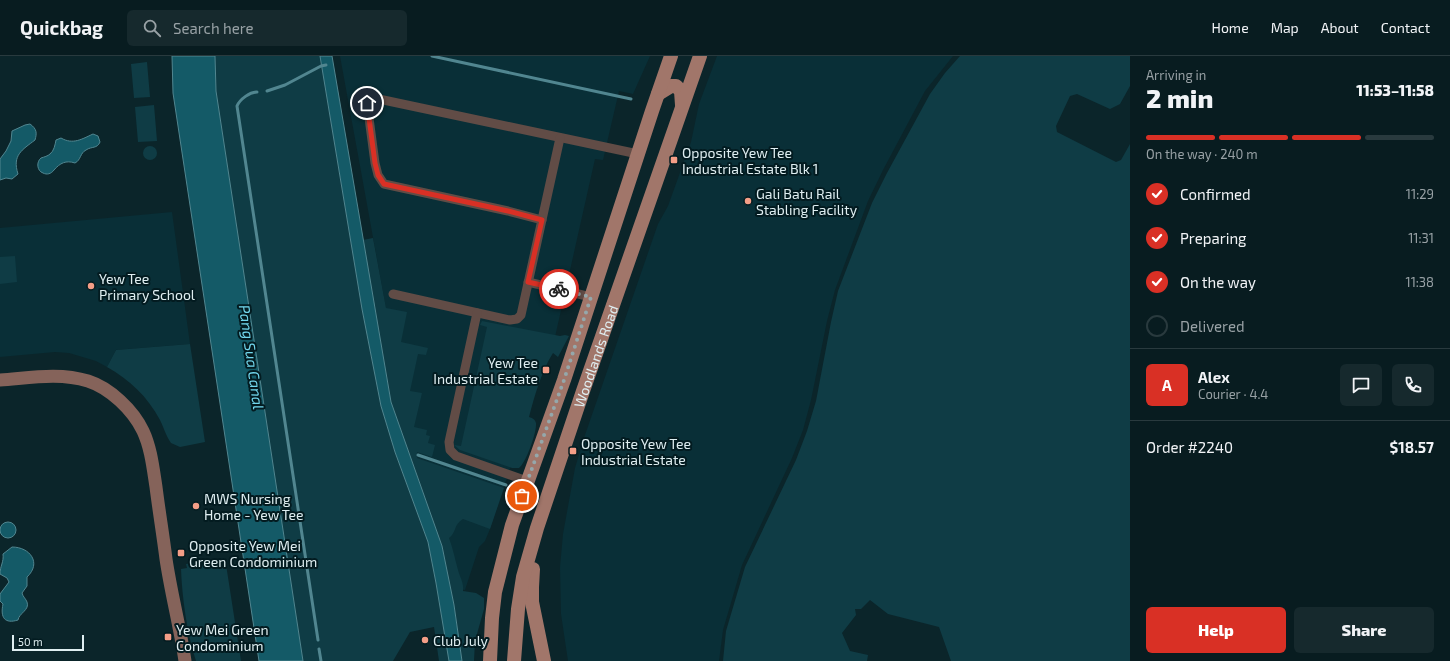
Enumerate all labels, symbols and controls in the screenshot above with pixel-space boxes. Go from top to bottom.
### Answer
search box [127,10,407,46]
text: Quickbag [20,16,103,39]
icon: search [141,17,163,39]
text: Search here [173,19,254,37]
text: Home [1212,19,1249,36]
text: Map [1271,19,1299,36]
text: About [1321,19,1359,36]
text: Contact [1381,19,1430,36]
text: Arriving in [1146,67,1206,83]
text: 11:53–11:58 [1356,81,1434,99]
text: 2 min [1146,82,1213,113]
pin [350,86,384,120]
icon: home [356,92,378,114]
place label: Opposite Yew Tee Industrial Estate Blk 1 [682,144,818,177]
text: On the way · 240 m [1146,146,1258,162]
marker: Opposite Yew Tee Industrial Estate Blk 1 [669,155,679,165]
icon: check [1146,183,1168,205]
place label: Gali Batu Rail Stabling Facility [756,185,858,218]
text: Confirmed [1180,185,1251,203]
text: 11:29 [1406,186,1434,202]
marker: Gali Batu Rail Stabling Facility [743,196,753,206]
icon: check [1146,227,1168,249]
text: Preparing [1180,229,1246,247]
text: 11:31 [1408,230,1434,246]
courier [539,269,579,309]
place label: Yew Tee Primary School [99,270,196,303]
icon: check [1146,271,1168,293]
text: On the way [1180,273,1256,291]
text: 11:38 [1405,274,1434,290]
icon: bike [548,278,570,300]
marker: Yew Tee Primary School [86,281,96,291]
water label: Pang Sua Canal [236,303,268,411]
street label: Woodlands Road [570,303,621,410]
text: Delivered [1180,317,1245,335]
place label: Yew Tee Industrial Estate [433,354,538,387]
button: chat [1340,364,1382,406]
button: phone [1392,364,1434,406]
marker: Yew Tee Industrial Estate [541,365,551,375]
text: Alex [1198,368,1230,386]
text: A [1162,376,1172,394]
text: Courier · 4.4 [1198,386,1268,402]
place label: Opposite Yew Tee Industrial Estate [581,435,691,468]
text: Order #2240 [1146,438,1233,456]
text: $18.57 [1390,438,1434,456]
marker: Opposite Yew Tee Industrial Estate [568,446,578,456]
pin [505,479,539,513]
icon: bag [511,485,533,507]
place label: MWS Nursing Home - Yew Tee [204,490,303,523]
marker: MWS Nursing Home - Yew Tee [191,501,201,511]
place label: Opposite Yew Mei Green Condominium [189,537,317,570]
marker: Opposite Yew Mei Green Condominium [176,548,186,558]
button: Help [1146,607,1286,653]
button: Share [1294,607,1434,653]
place label: Yew Mei Green Condominium [176,621,269,654]
marker: Yew Mei Green Condominium [163,632,173,642]
place label: Club July [433,632,489,649]
scale bar [12,633,84,652]
text: 50 m [18,635,43,648]
marker: Club July [420,635,430,645]

